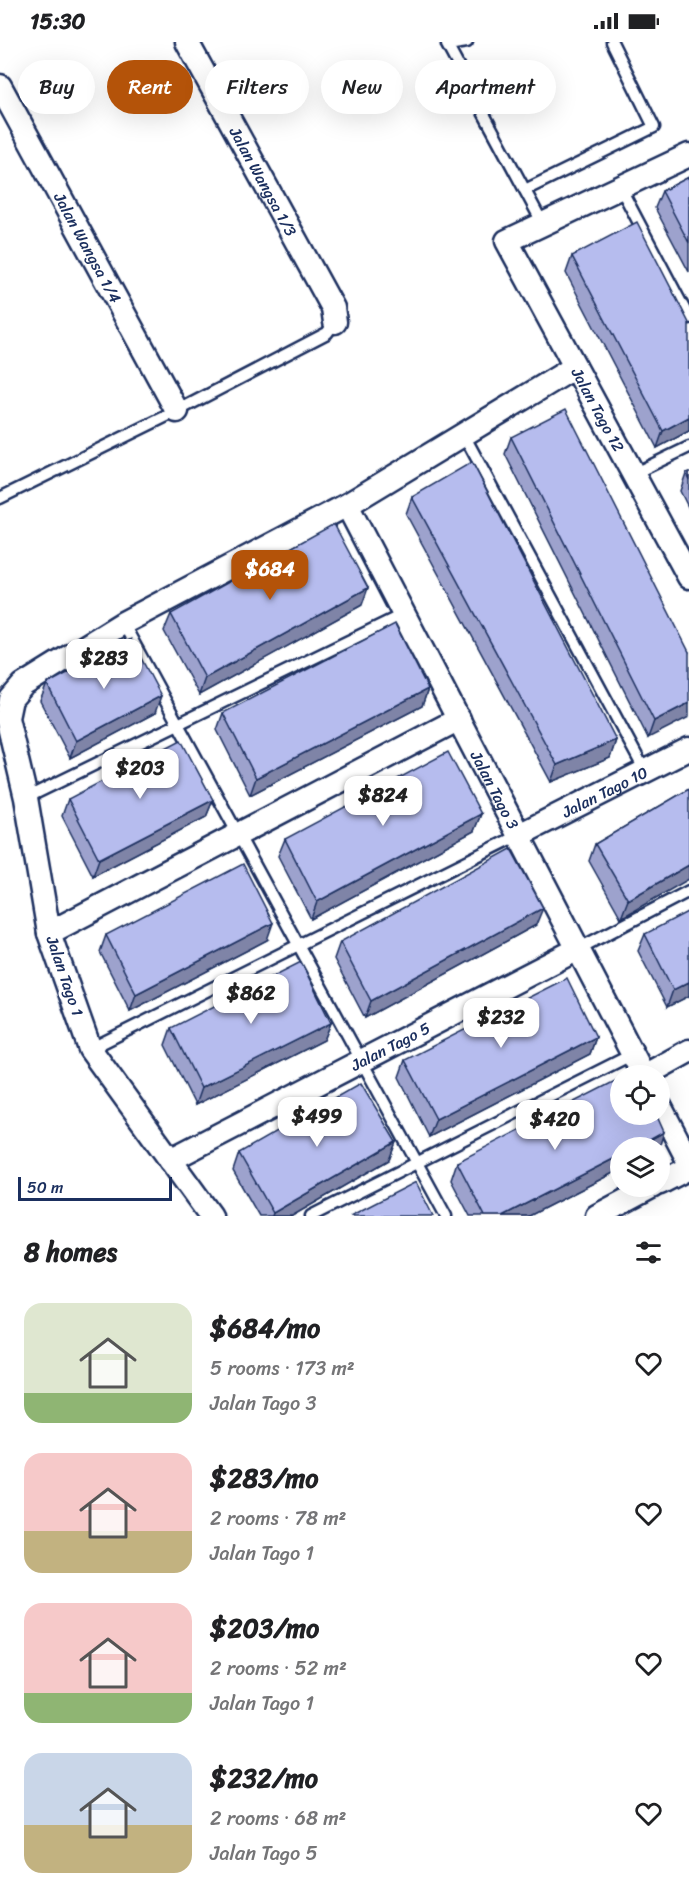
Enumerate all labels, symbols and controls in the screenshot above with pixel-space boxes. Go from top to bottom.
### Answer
text: 15:30 [30,2,86,41]
chip: Buy [18,60,95,114]
chip: Rent [107,60,193,114]
chip: Filters [205,60,309,114]
chip: New [321,60,403,114]
chip: Apartment [415,60,556,114]
street label: Jalan Wangsa 1/3 [221,120,306,242]
street label: Jalan Wangsa 1/4 [45,186,130,308]
street label: Jalan Tago 12 [563,361,633,457]
pin: $684 [234,550,306,601]
text: $684 [245,552,295,587]
pin: $283 [68,639,140,690]
text: $283 [80,641,128,676]
street label: Jalan Tago 3 [462,744,528,834]
pin: $203 [104,749,176,800]
text: $203 [116,751,164,786]
street label: Jalan Tago 10 [556,758,653,826]
pin: $824 [347,776,419,827]
text: $824 [358,778,408,813]
street label: Jalan Tago 1 [37,931,92,1020]
pin: $862 [215,974,287,1025]
text: $862 [227,976,275,1011]
pin: $232 [465,998,537,1049]
text: $232 [477,1000,525,1035]
street label: Jalan Tago 5 [344,1013,435,1079]
map controls [610,1065,670,1197]
button: locate [610,1065,670,1125]
pin: $499 [281,1097,353,1148]
text: $499 [292,1099,342,1134]
pin: $420 [519,1100,591,1151]
text: $420 [530,1102,580,1137]
button: layers [610,1137,670,1197]
text: 50 m [27,1173,63,1202]
scale bar [18,1174,172,1202]
text: 8 homes [24,1229,117,1275]
icon: filters [632,1236,665,1269]
text: $684/mo [210,1305,320,1351]
icon: home [72,1327,144,1399]
icon: heart [632,1347,665,1380]
text: 5 rooms · 173 m² [210,1351,355,1386]
text: Jalan Tago 3 [210,1386,316,1421]
text: $283/mo [210,1455,319,1501]
icon: home [72,1477,144,1549]
icon: heart [632,1497,665,1530]
text: 2 rooms · 78 m² [210,1501,346,1536]
text: Jalan Tago 1 [210,1536,314,1571]
text: $203/mo [210,1605,319,1651]
icon: home [72,1627,144,1699]
icon: heart [632,1647,665,1680]
text: 2 rooms · 52 m² [210,1651,347,1686]
text: Jalan Tago 1 [210,1686,314,1721]
text: $232/mo [210,1755,318,1801]
icon: home [72,1777,144,1849]
icon: heart [632,1797,665,1830]
text: 2 rooms · 68 m² [210,1801,346,1836]
text: Jalan Tago 5 [210,1836,318,1871]

